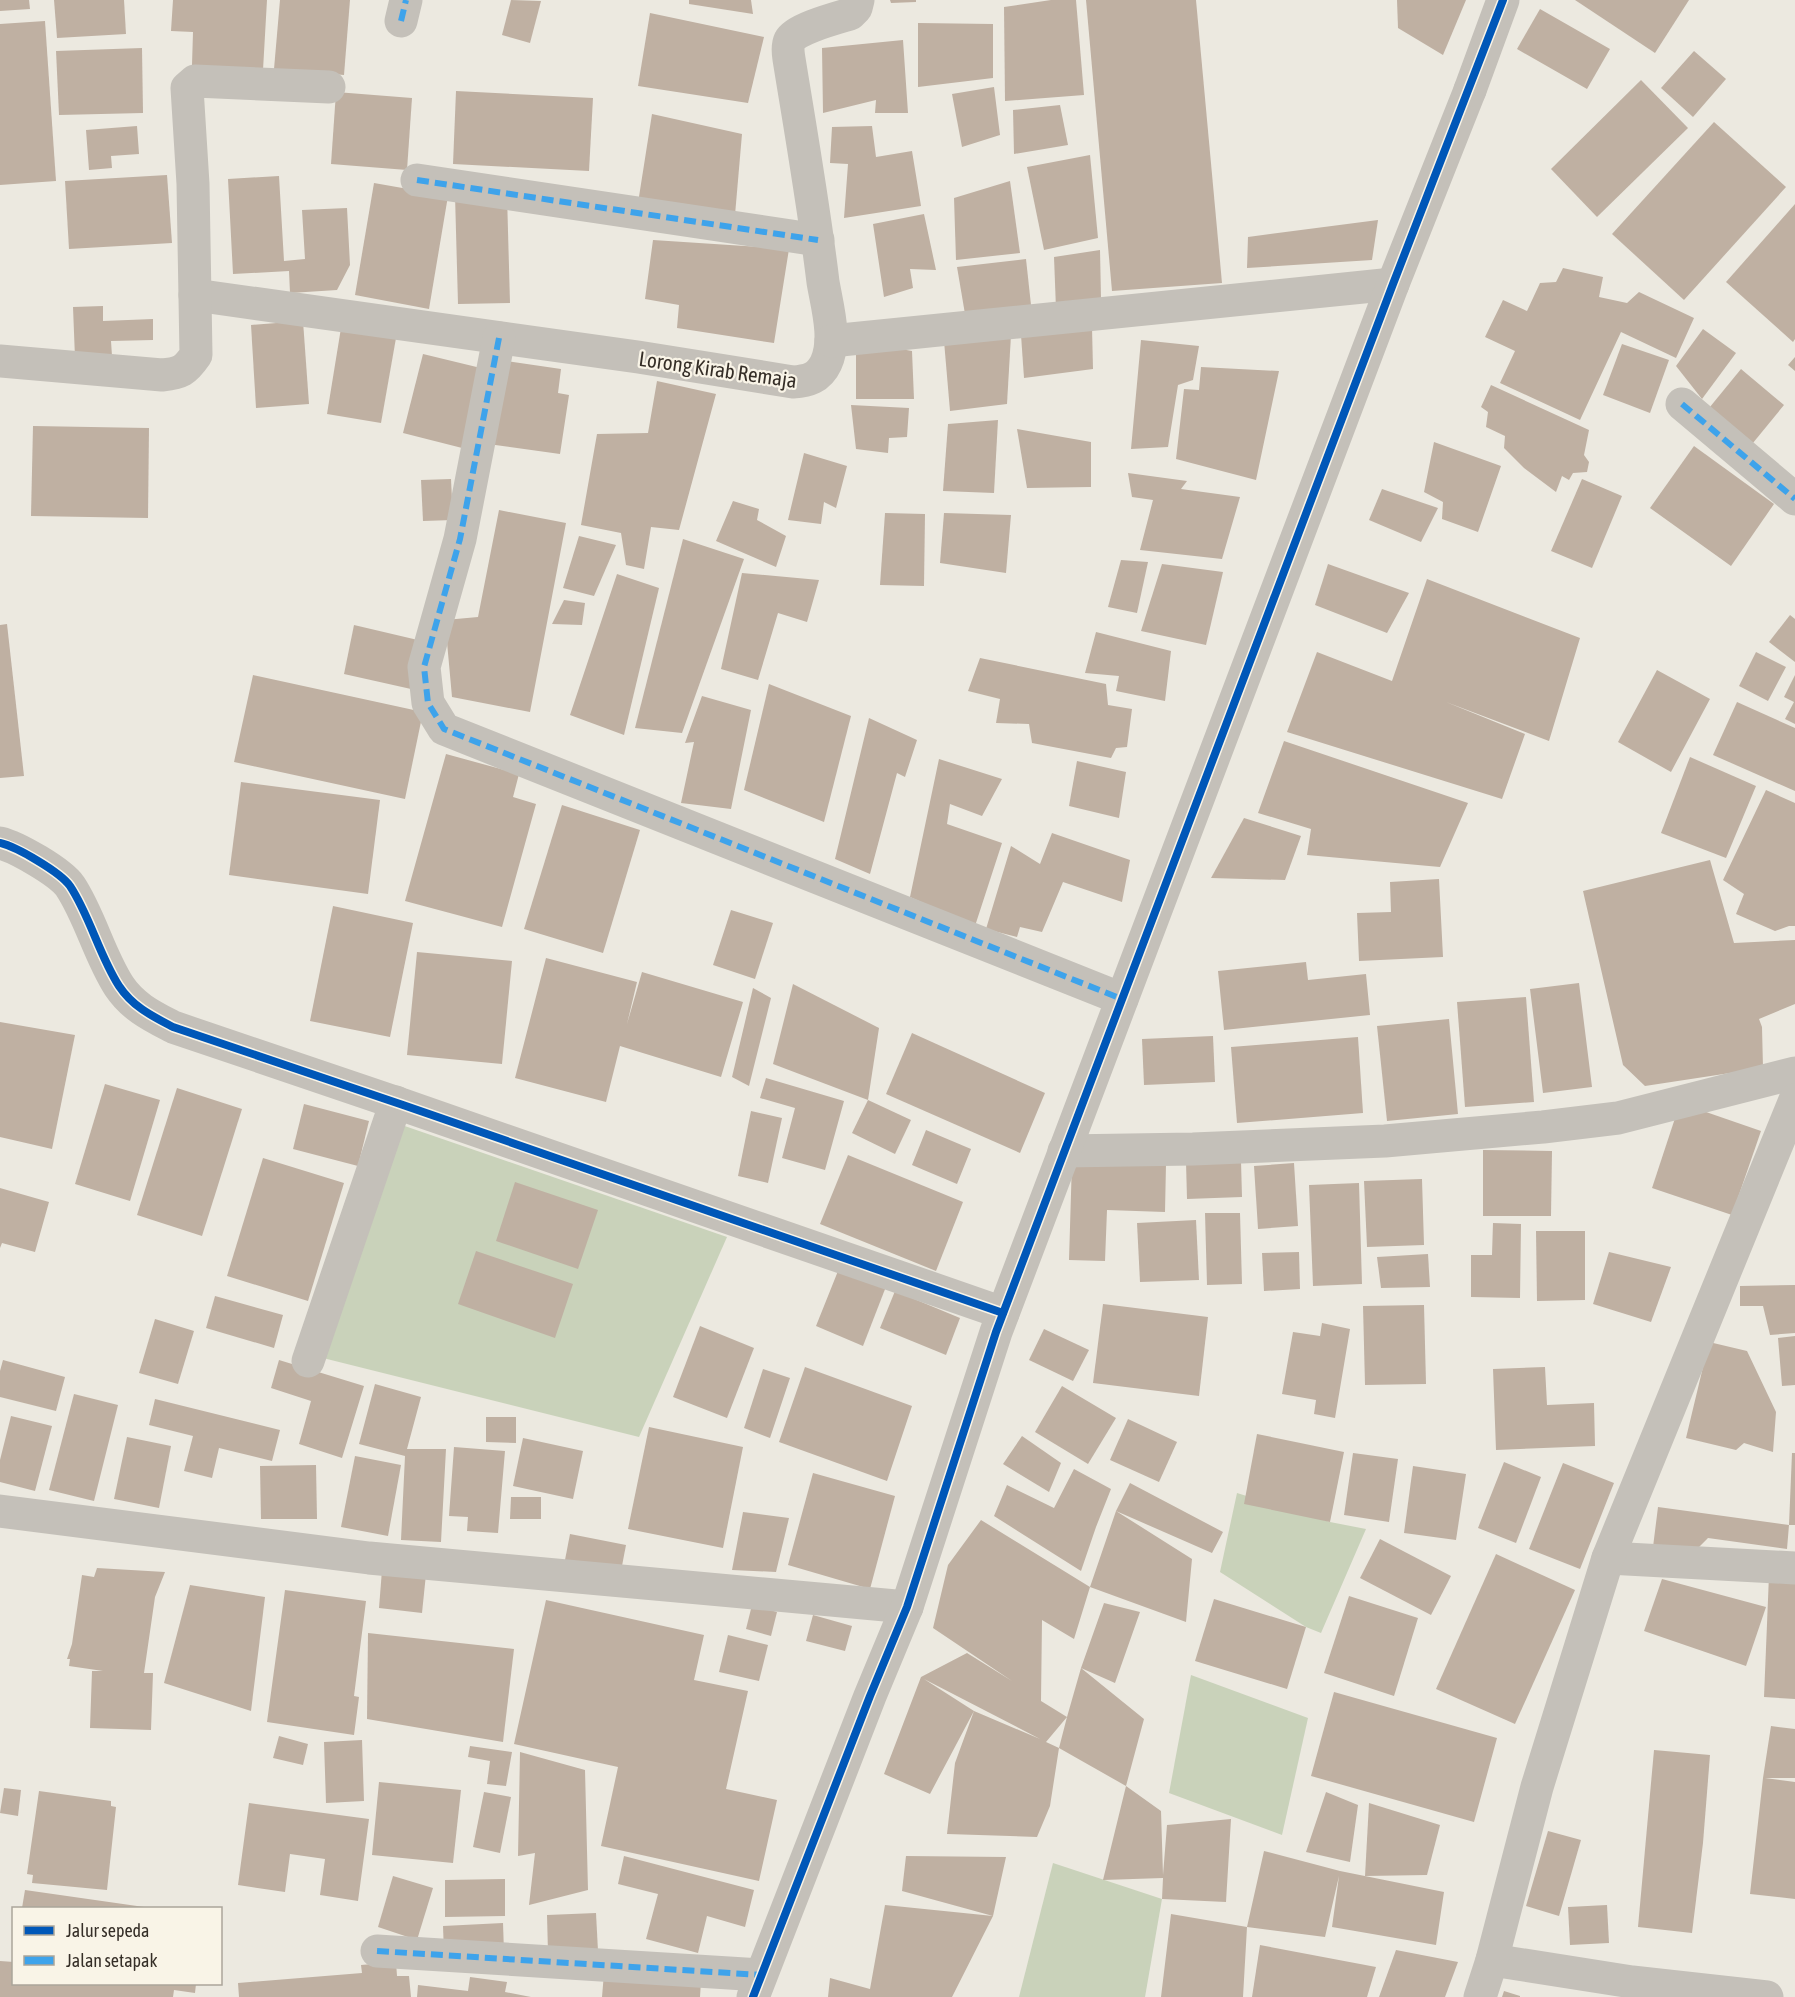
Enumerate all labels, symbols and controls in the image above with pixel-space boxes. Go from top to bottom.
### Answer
street label: Lorong Kirab Remaja [638,346,798,392]
legend [12,1907,222,1985]
text: Jalur sepeda [66,1920,149,1941]
text: Jalan setapak [66,1950,157,1971]

